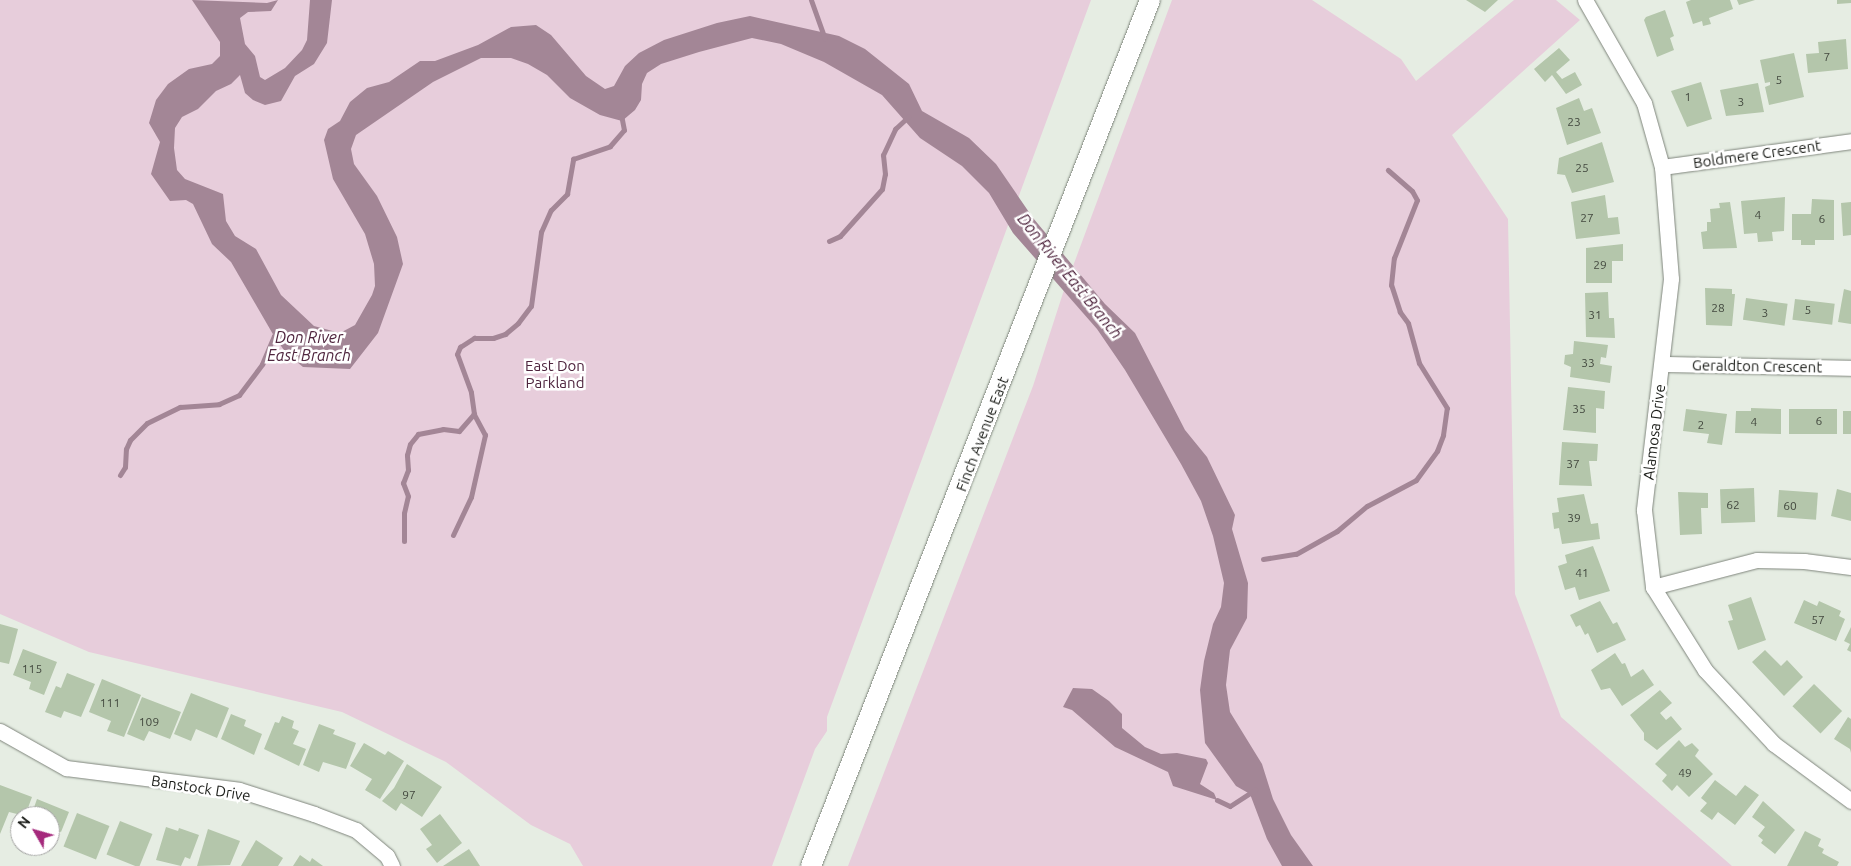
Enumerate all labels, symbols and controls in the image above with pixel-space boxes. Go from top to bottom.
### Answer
house number: 7 [1824,50,1830,64]
house number: 5 [1776,73,1782,87]
house number: 1 [1685,90,1691,104]
house number: 3 [1738,95,1744,109]
house number: 23 [1567,115,1581,129]
street label: Boldmere Crescent [1692,136,1822,172]
house number: 25 [1575,161,1589,175]
house number: 4 [1755,208,1761,222]
water label: Don River East Branch [1014,210,1126,342]
house number: 27 [1580,211,1594,225]
house number: 6 [1819,212,1825,226]
house number: 29 [1593,258,1607,272]
house number: 28 [1711,301,1725,315]
house number: 5 [1805,303,1811,317]
house number: 3 [1762,306,1768,320]
house number: 31 [1588,308,1602,322]
water label: Don River East Branch [267,327,351,365]
park label: East Don Parkland [525,356,585,391]
house number: 33 [1581,356,1595,370]
street label: Geraldton Crescent [1692,356,1822,376]
street label: Finch Avenue East [952,374,1012,494]
street label: Alamosa Drive [1639,383,1669,481]
house number: 35 [1572,402,1586,416]
house number: 6 [1816,414,1822,428]
house number: 4 [1751,415,1757,429]
house number: 2 [1698,418,1704,432]
house number: 37 [1566,457,1580,471]
house number: 62 [1726,498,1740,512]
house number: 60 [1783,499,1797,513]
house number: 39 [1567,511,1581,525]
house number: 41 [1575,566,1589,580]
house number: 57 [1811,613,1825,627]
house number: 115 [22,662,42,676]
house number: 111 [100,696,120,710]
house number: 109 [139,715,159,729]
house number: 49 [1678,766,1692,780]
street label: Banstock Drive [150,771,252,805]
house number: 97 [402,788,416,802]
north arrow [10,806,60,856]
text: N [14,813,33,831]

